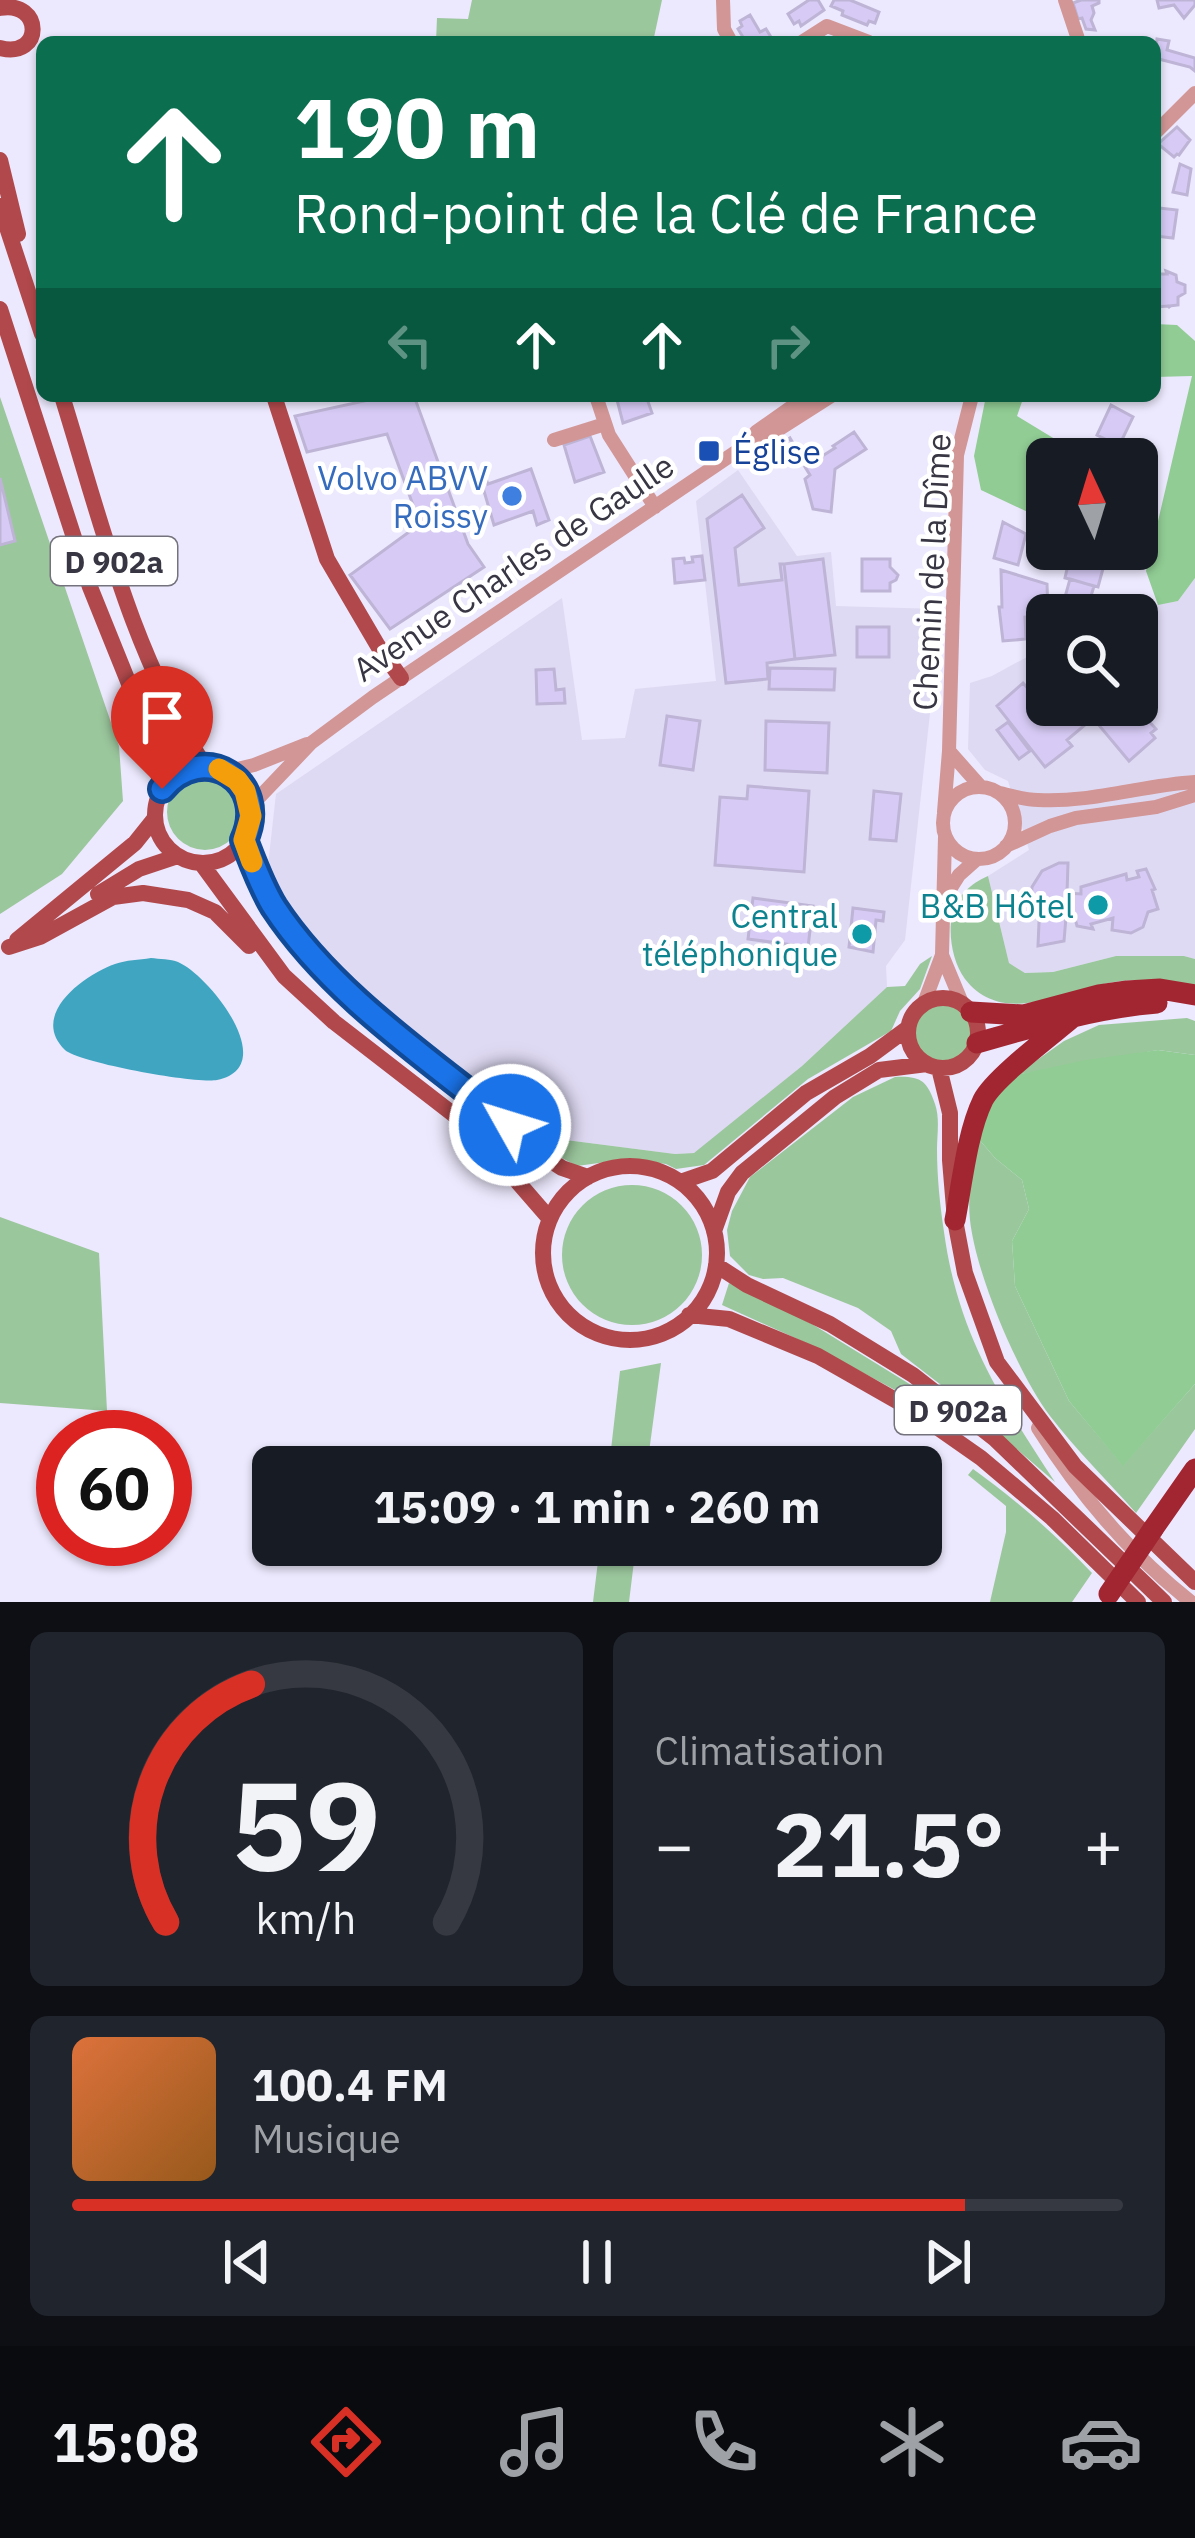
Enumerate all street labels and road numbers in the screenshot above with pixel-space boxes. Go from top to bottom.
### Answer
street label: Chemin de la Dîme [902,432,960,712]
street label: Avenue Charles de Gaulle [344,443,682,691]
road number: D 902a [51,537,177,585]
road number: D 902a [895,1386,1021,1434]

